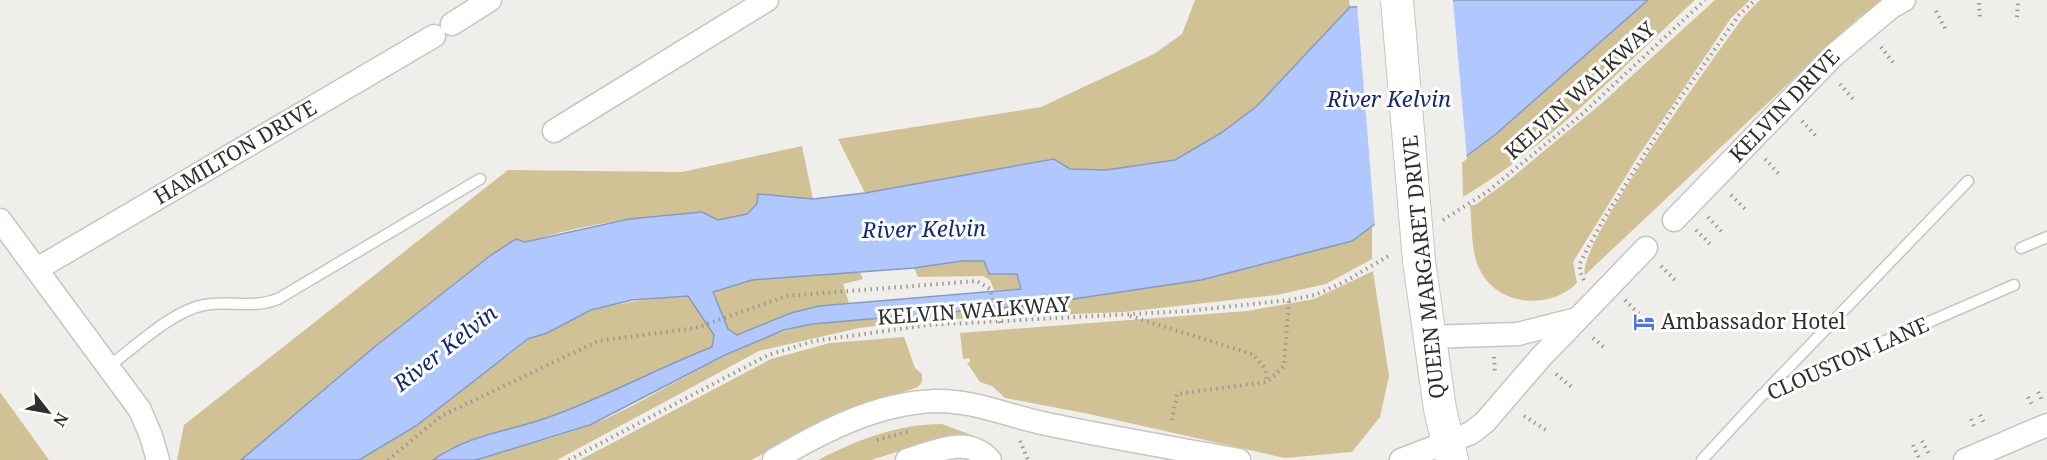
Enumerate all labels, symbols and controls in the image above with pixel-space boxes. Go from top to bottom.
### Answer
street label: KELVIN WALKWAY [1498,15,1661,165]
street label: KELVIN DRIVE [1723,43,1845,168]
water label: River Kelvin [1326,83,1451,113]
street label: HAMILTON DRIVE [148,93,321,210]
street label: QUEEN MARGARET DRIVE [1395,134,1451,400]
water label: River Kelvin [861,212,986,244]
street label: KELVIN WALKWAY [877,289,1072,331]
water label: River Kelvin [385,297,503,398]
place label: Ambassador Hotel [1661,307,1846,335]
hotel icon: Ambassador Hotel [1632,310,1656,334]
street label: CLOUSTON LANE [1762,310,1933,406]
north arrow [18,382,78,442]
text: N [48,409,74,431]

